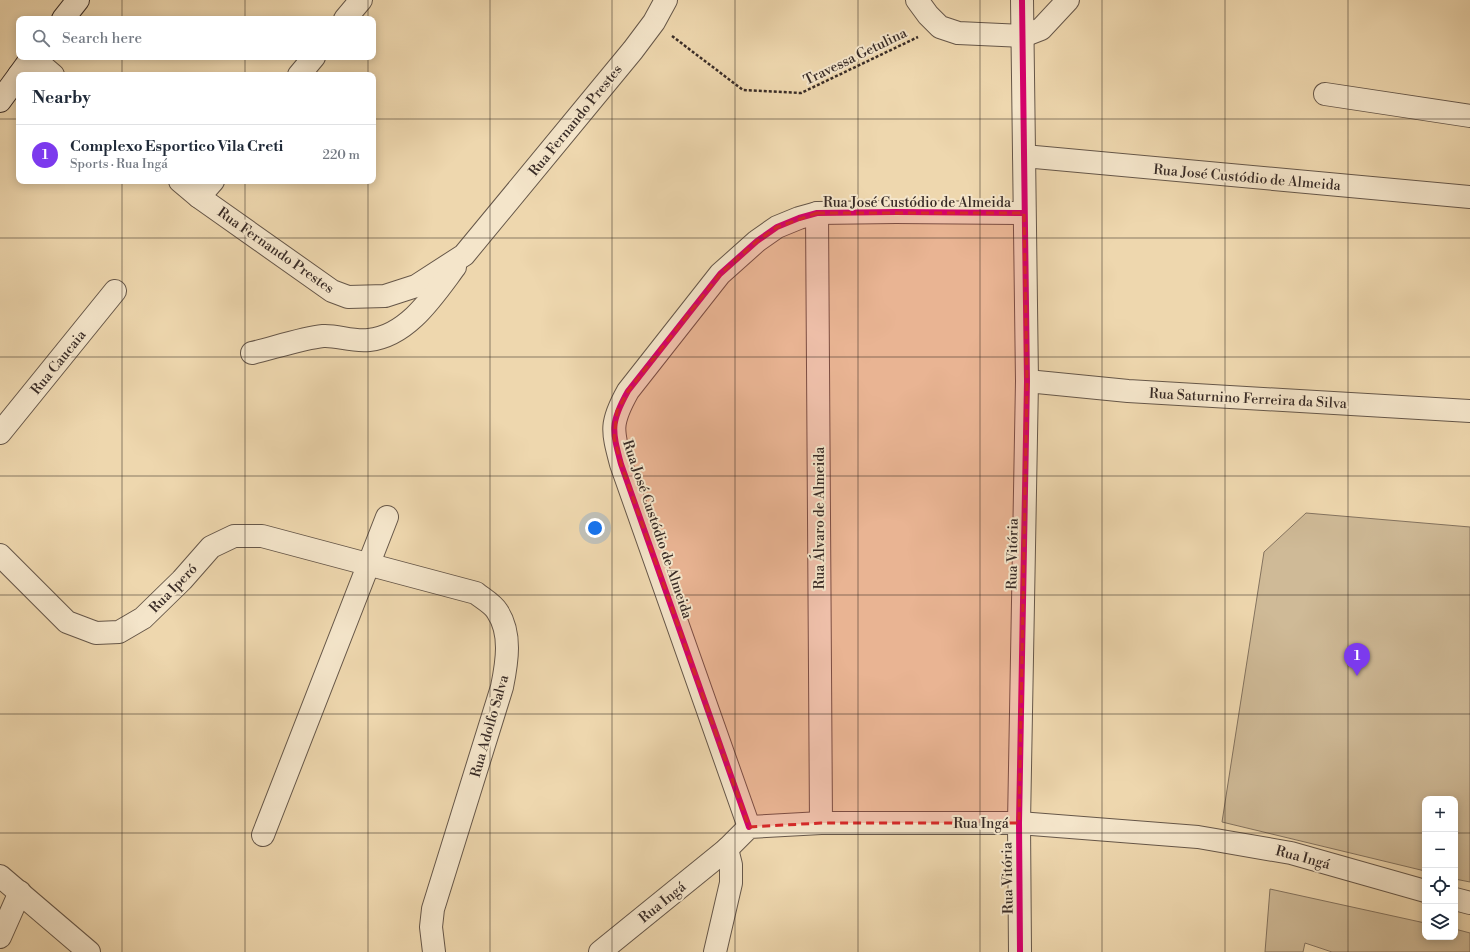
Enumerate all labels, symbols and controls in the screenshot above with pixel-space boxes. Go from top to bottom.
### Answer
search box [16,16,376,60]
street label: Travessa Getulina [801,24,911,90]
icon: search [30,27,52,49]
text: Search here [62,29,142,48]
street label: Rua Fernando Prestes [525,61,626,180]
text: Nearby [32,87,91,109]
text: Complexo Esportico Vila Creti [70,137,283,156]
text: 1 [42,147,48,163]
text: 220 m [322,147,360,163]
text: Sports · Rua Ingá [70,156,168,172]
street label: Rua José Custódio de Almeida [1152,161,1342,195]
street label: Rua José Custódio de Almeida [823,194,1012,212]
street label: Rua Fernando Prestes [214,204,337,298]
street label: Rua Caucaia [27,326,91,399]
street label: Rua Saturnino Ferreira da Silva [1149,385,1348,413]
street label: Rua José Custódio de Almeida [618,437,696,622]
street label: Rua Álvaro de Almeida [809,446,829,589]
street label: Rua Vitória [1003,517,1023,590]
your location [585,518,605,538]
street label: Rua Iperó [146,560,202,617]
pin: 1 [1344,643,1370,676]
street label: Rua Adolfo Salva [467,672,513,780]
map controls [1422,796,1458,940]
button: + [1422,796,1458,832]
street label: Rua Ingá [953,815,1010,833]
button: − [1422,832,1458,868]
street label: Rua Vitória [998,841,1018,914]
street label: Rua Ingá [1274,842,1333,874]
button: locate [1422,868,1458,904]
street label: Rua Ingá [635,878,691,927]
button: layers [1422,904,1458,940]

